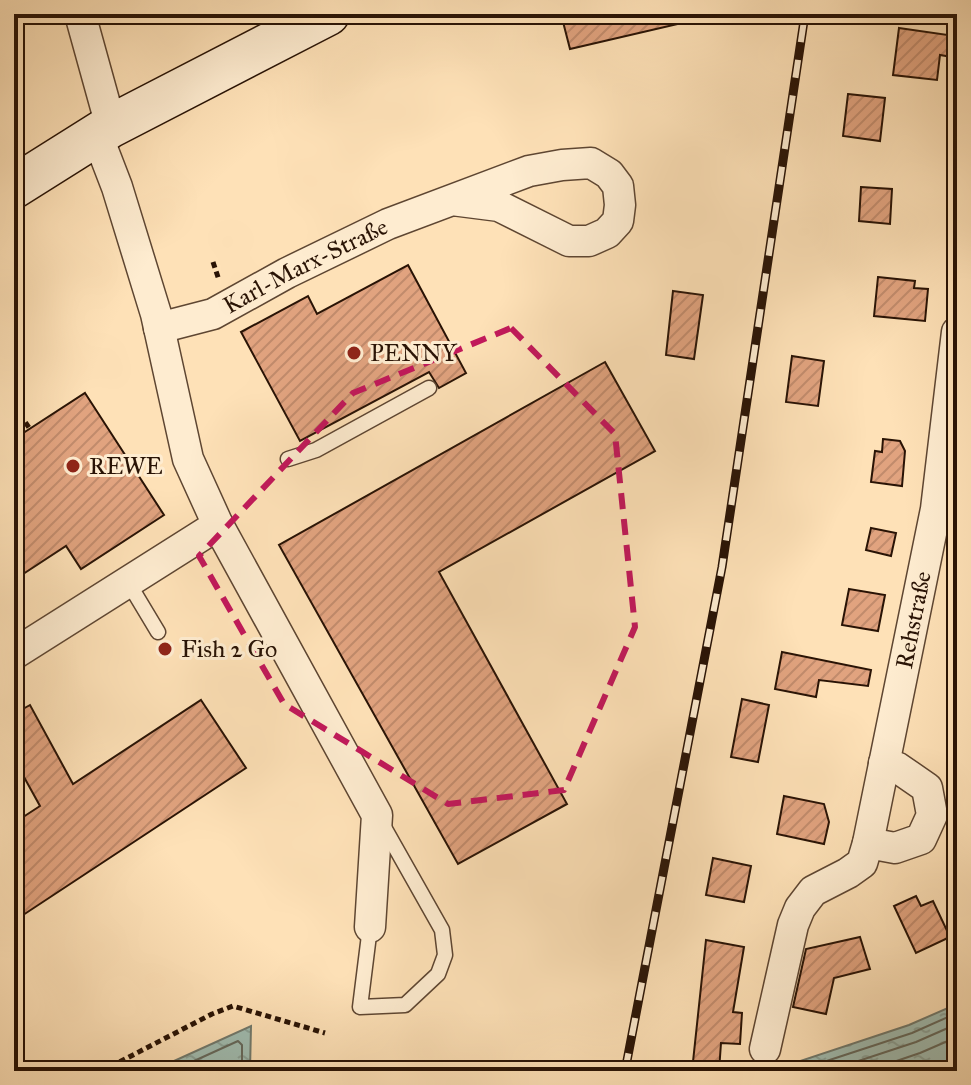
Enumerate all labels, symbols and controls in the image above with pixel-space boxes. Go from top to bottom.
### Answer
street label: Karl-Marx-Straße [218,211,392,320]
place label: PENNY [370,338,458,368]
marker: PENNY [345,344,363,362]
place label: REWE [89,451,163,481]
marker: REWE [64,457,82,475]
street label: Rehstraße [889,568,938,671]
place label: Fish 2 Go [181,634,277,664]
marker: Fish 2 Go [156,640,174,658]

